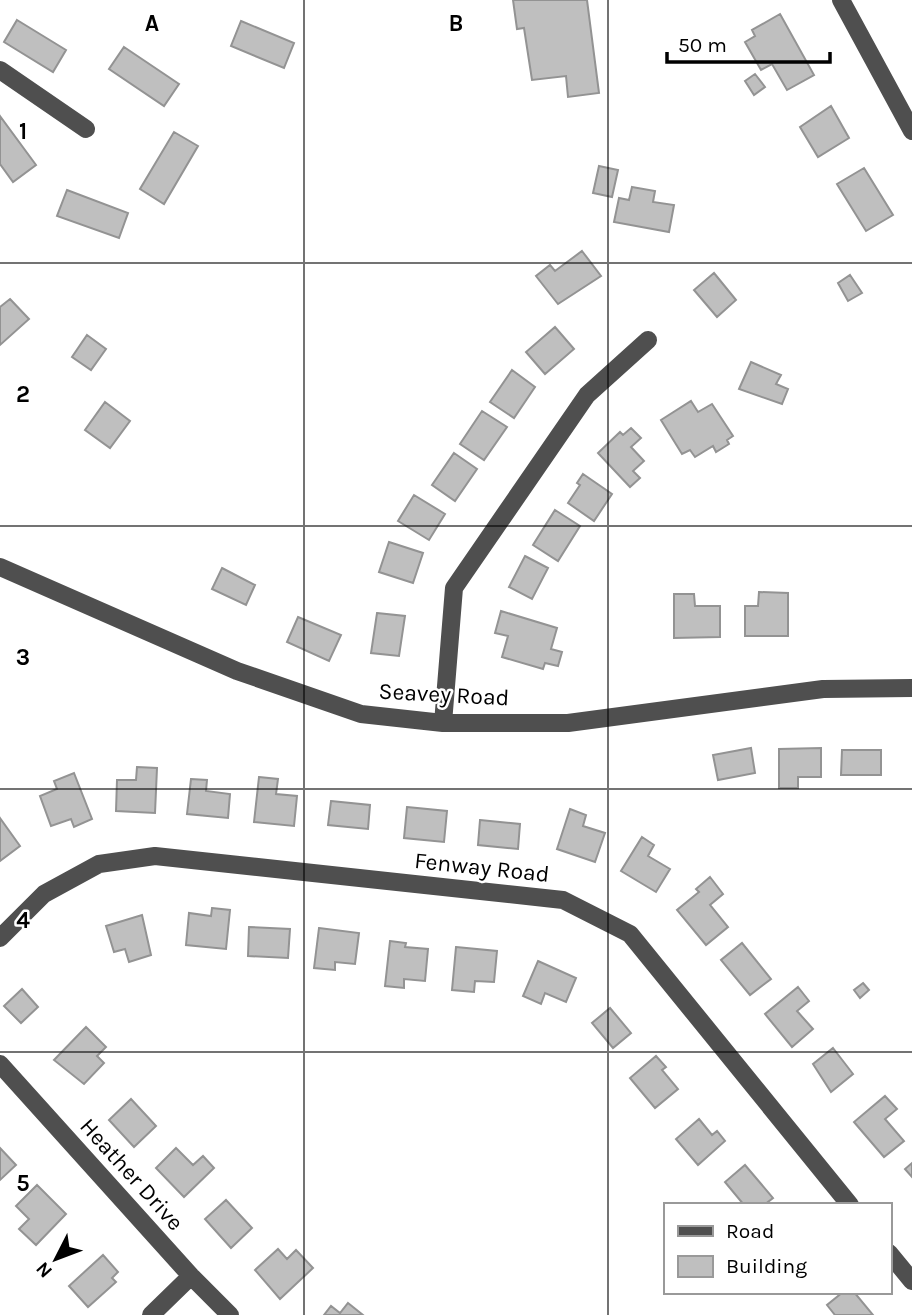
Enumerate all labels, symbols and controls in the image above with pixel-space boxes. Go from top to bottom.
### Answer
text: A [145,10,159,37]
text: B [449,10,463,37]
scale bar [667,21,830,65]
text: 50 m [678,33,727,57]
text: 1 [19,118,27,145]
text: 2 [16,381,30,408]
text: 3 [16,644,30,671]
street label: Seavey Road [378,678,510,711]
street label: Fenway Road [413,847,551,888]
text: 4 [16,907,30,934]
street label: Heather Drive [74,1113,189,1236]
text: 5 [16,1170,30,1197]
legend [664,1203,891,1294]
text: Road [726,1219,774,1243]
north arrow [21,1224,91,1294]
text: Building [726,1254,807,1278]
text: N [31,1257,57,1282]

